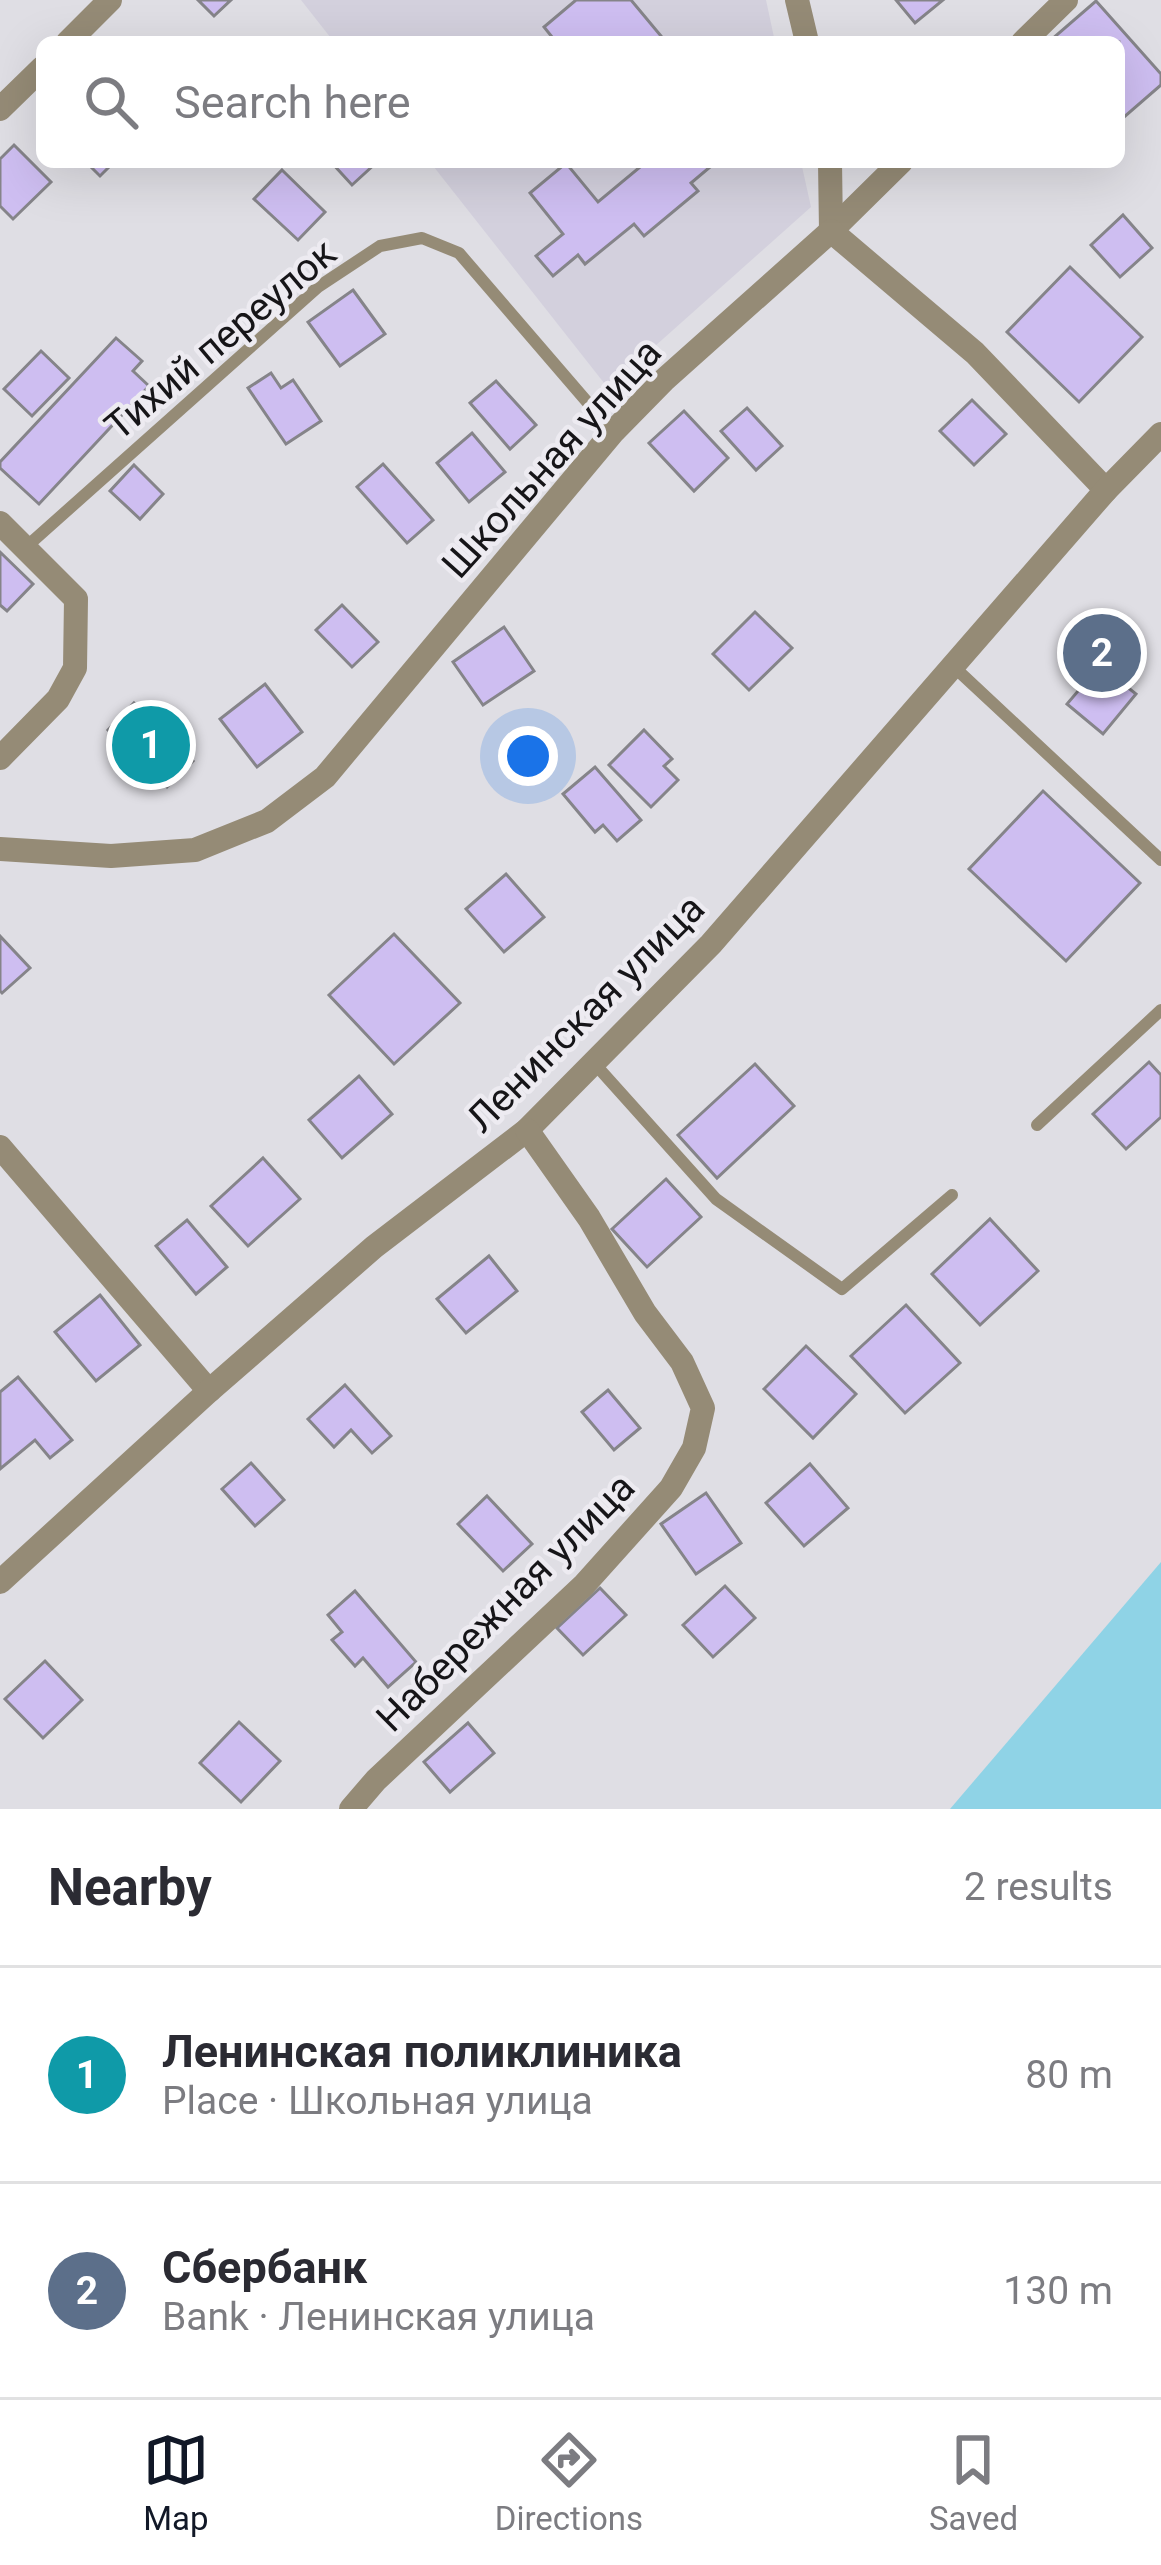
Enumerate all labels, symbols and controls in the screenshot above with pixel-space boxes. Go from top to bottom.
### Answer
search box [36,36,1125,168]
icon: search [78,69,144,135]
text: Search here [174,76,411,129]
street label: Тихий переулок [96,230,345,450]
street label: Школьная улица [433,330,671,587]
pin: 2 [1063,608,1141,698]
pin: 1 [112,700,190,790]
your location [498,726,558,786]
street label: Ленинская улица [457,885,714,1142]
street label: Набережная улица [367,1464,644,1741]
text: Nearby [48,1858,212,1917]
text: 2 results [964,1864,1113,1910]
text: Ленинская поликлиника [162,2025,682,2078]
text: 1 [76,2052,98,2098]
text: 80 m [1025,2052,1113,2098]
text: Place · Школьная улица [162,2078,593,2124]
text: Сбербанк [162,2241,367,2294]
text: 2 [76,2268,98,2314]
text: 130 m [1003,2268,1113,2314]
text: Bank · Ленинская улица [162,2294,595,2340]
tab: Map [143,2427,209,2538]
tab: Directions [495,2427,643,2538]
tab: Saved [929,2427,1018,2538]

